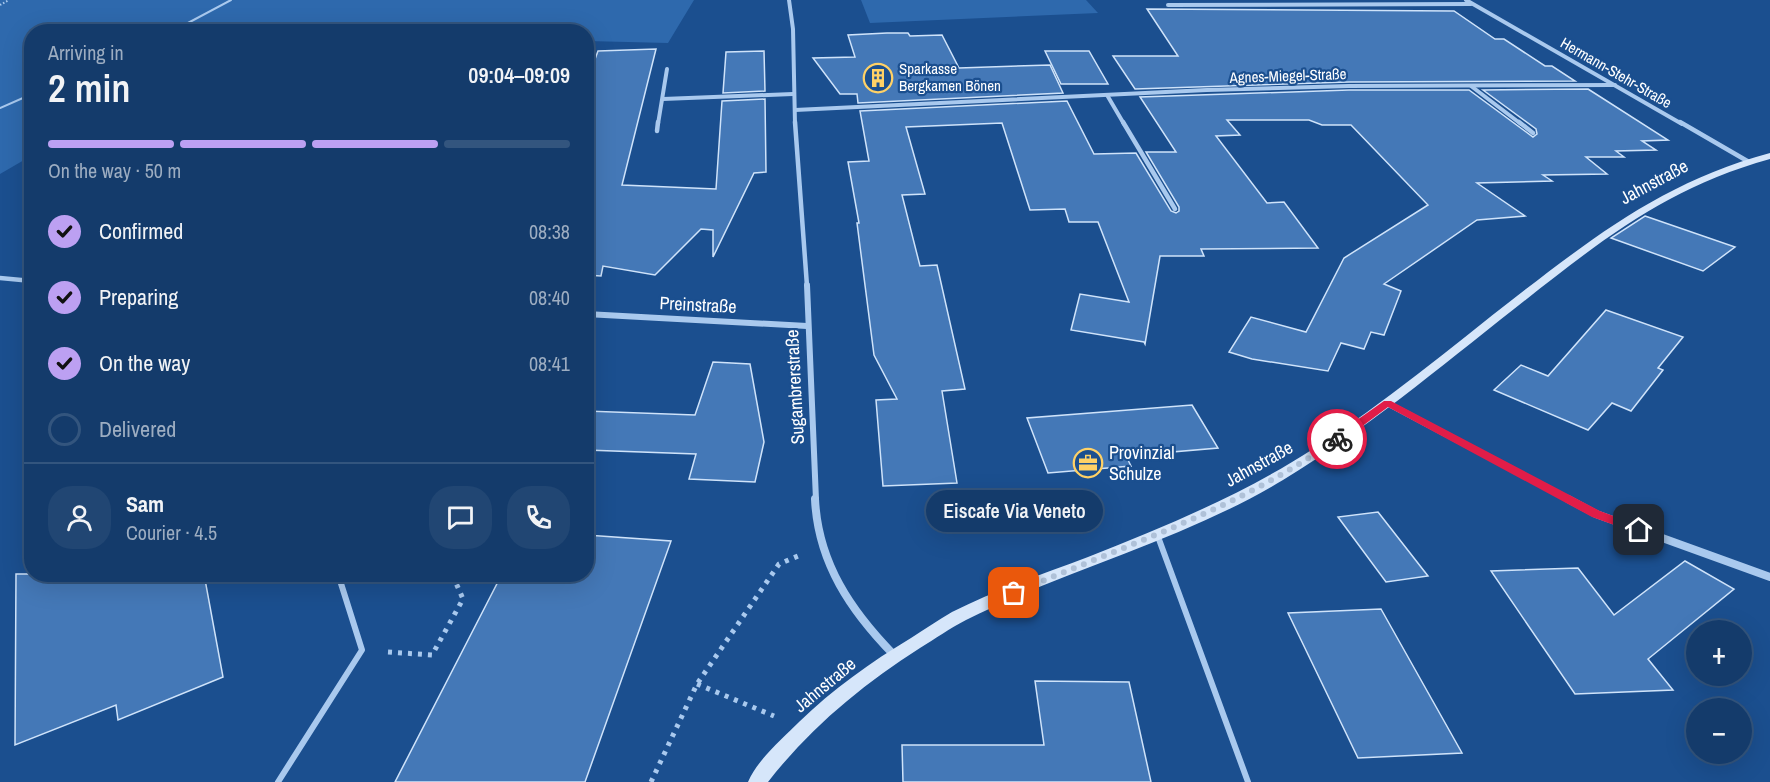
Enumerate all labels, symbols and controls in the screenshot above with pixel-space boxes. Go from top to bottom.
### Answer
street label: Hermann-Stehr-Straße [1557,32,1676,113]
text: Arriving in [48,39,124,66]
place label: Sparkasse Bergkamen Bönen [899,58,1001,96]
text: 09:04–09:09 [468,60,570,90]
text: 2 min [48,62,130,114]
building icon: Sparkasse Bergkamen Bönen [862,62,894,94]
street label: Agnes-Miegel-Straße [1228,63,1347,88]
street label: Jahnstraße [1615,153,1692,210]
text: On the way · 50 m [48,157,181,184]
icon: check [48,215,81,248]
text: Confirmed [99,216,183,246]
text: 08:38 [529,218,570,245]
icon: check [48,281,81,314]
text: Preparing [99,282,178,312]
text: 08:40 [529,284,570,311]
street label: Preinstraße [659,290,737,319]
street label: Sugambrerstraße [779,329,810,445]
icon: check [48,347,81,380]
text: On the way [99,348,190,378]
text: 08:41 [529,350,570,377]
courier [1307,409,1367,469]
text: Delivered [99,414,176,444]
icon: bike [1321,423,1354,456]
street label: Jahnstraße [1220,435,1297,492]
place label: Provinzial Schulze [1109,440,1175,486]
office icon: Provinzial Schulze [1072,447,1104,479]
button: person [48,486,111,549]
button: chat [429,486,492,549]
button: phone [507,486,570,549]
text: Sam [126,489,164,519]
callout: Eiscafe Via Veneto [926,491,1102,533]
text: Eiscafe Via Veneto [943,497,1086,524]
pin [1613,504,1664,555]
icon: home [1622,513,1655,546]
text: Courier · 4.5 [126,519,217,546]
pin [988,567,1039,618]
icon: bag [997,576,1030,609]
map controls [1686,620,1752,764]
button: + [1686,620,1752,686]
street label: Jahnstraße [788,651,861,718]
button: − [1686,698,1752,764]

